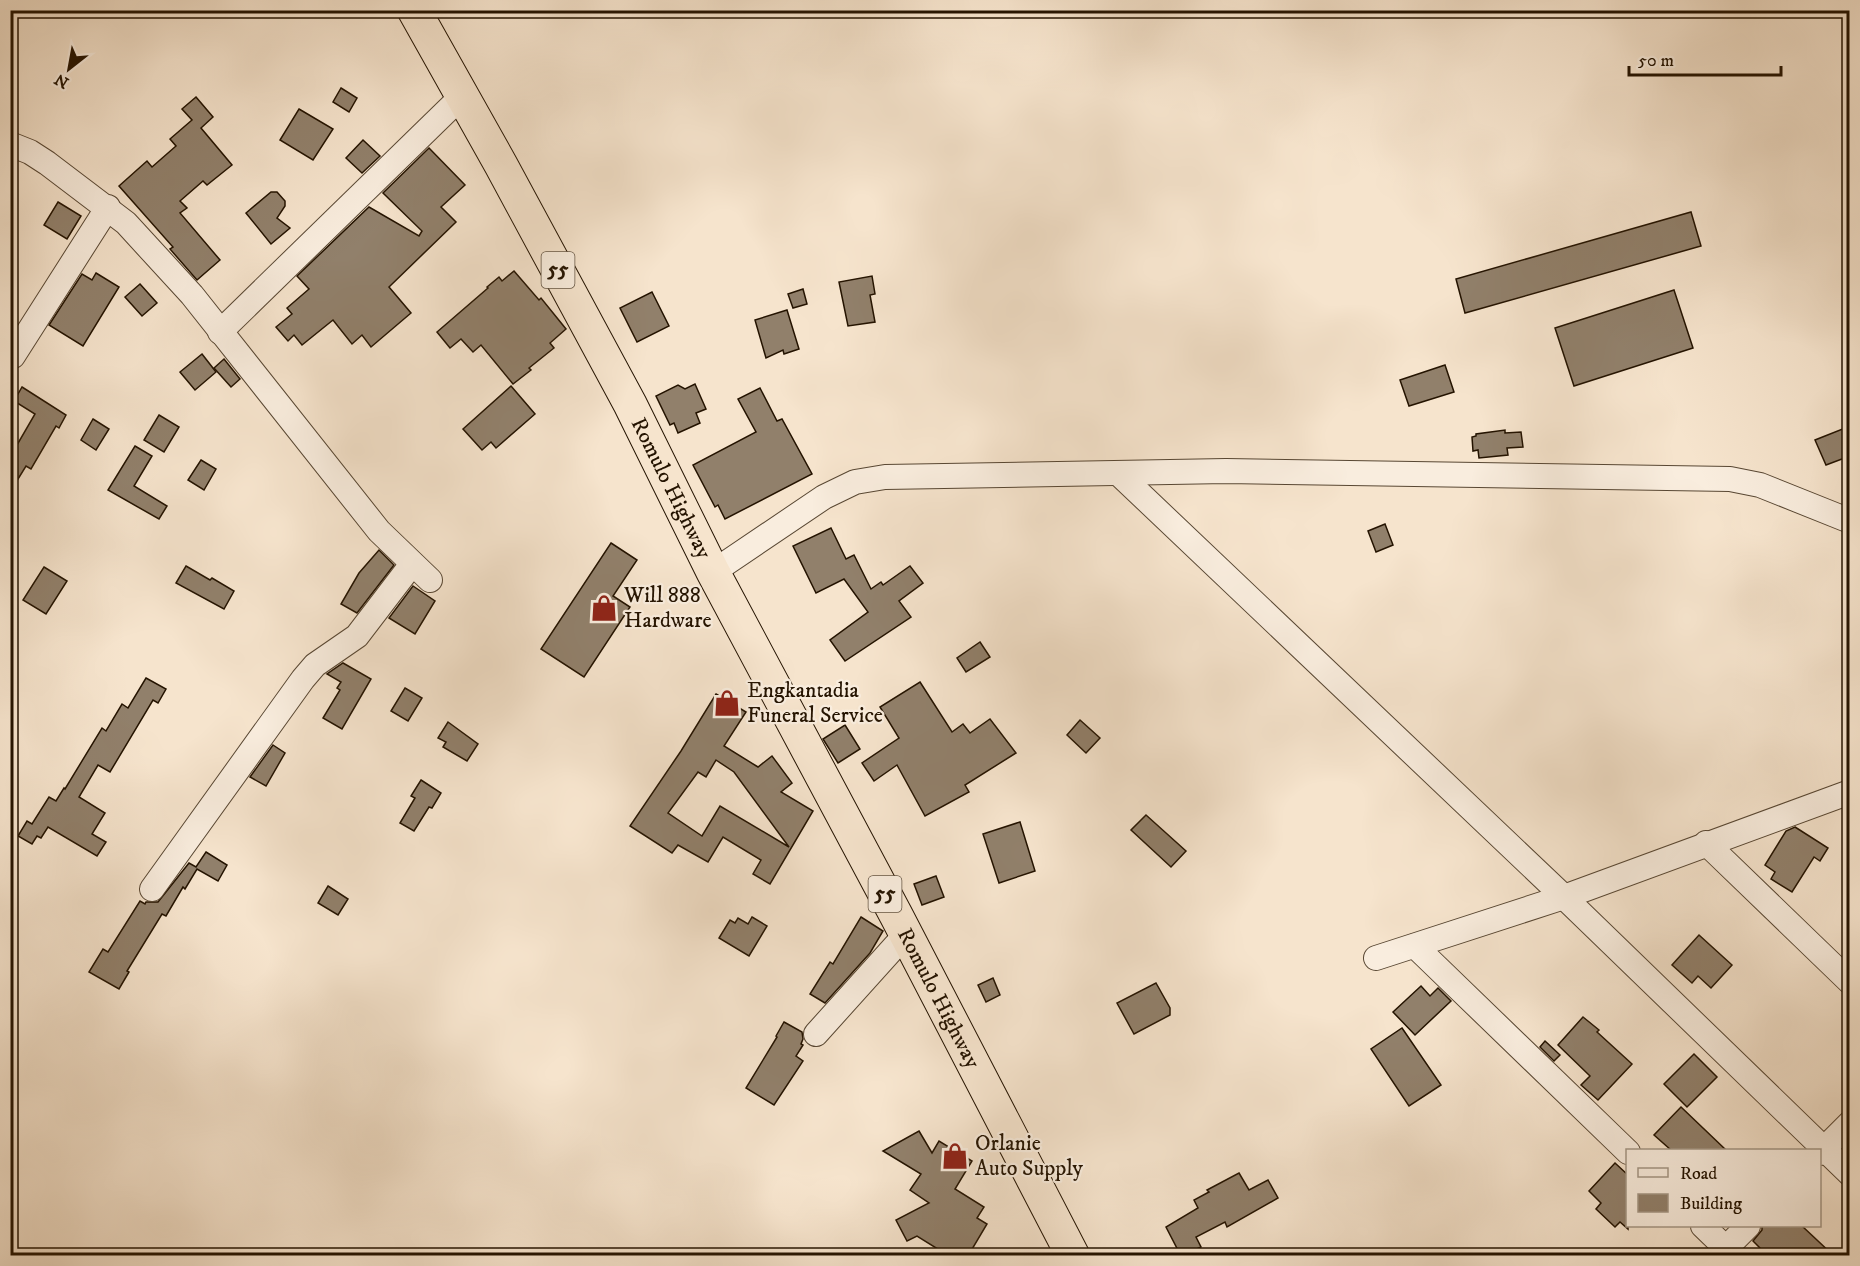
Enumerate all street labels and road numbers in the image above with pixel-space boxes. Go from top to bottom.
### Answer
road number: 55 [542,252,574,288]
street label: Romulo Highway [625,413,718,564]
road number: 55 [868,876,902,912]
street label: Romulo Highway [892,923,987,1073]

